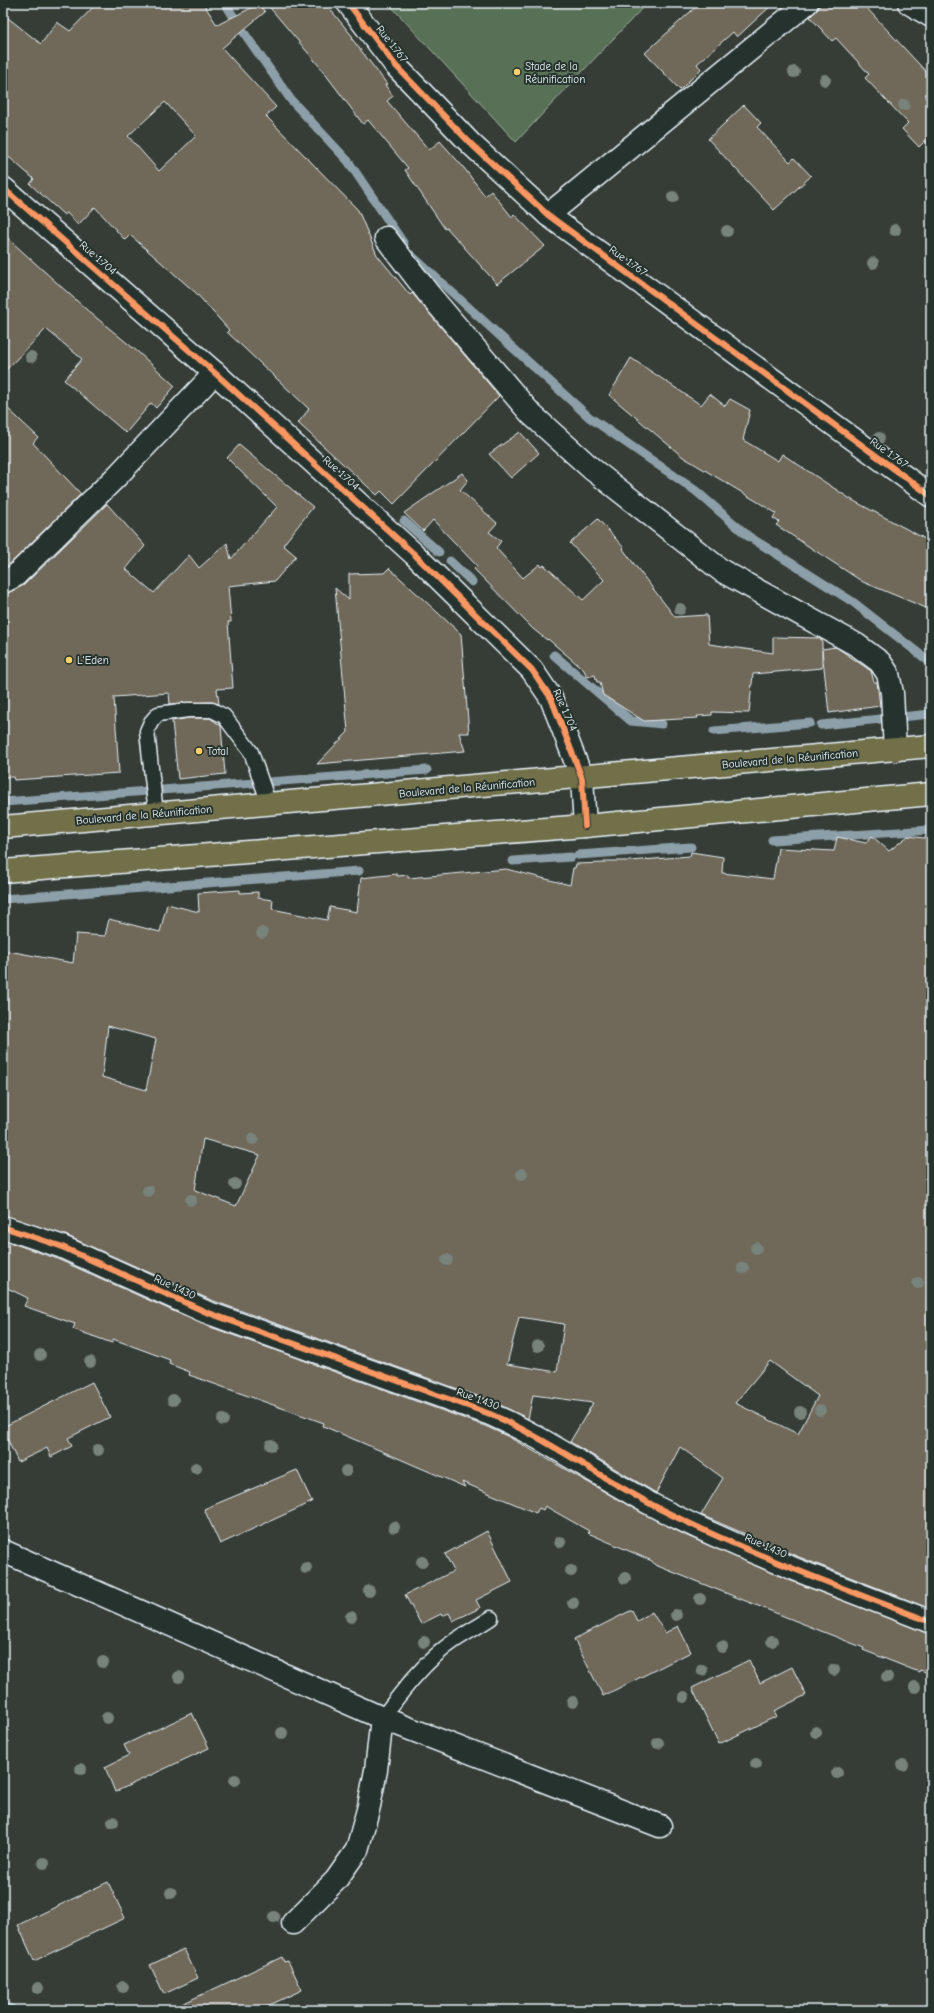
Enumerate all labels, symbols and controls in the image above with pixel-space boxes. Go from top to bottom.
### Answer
street label: Rue 1.767 [373,23,411,65]
place label: Stade de la Réunification [525,60,585,86]
marker: Stade de la Réunification [512,67,522,77]
street label: Rue 1.704 [77,238,119,278]
street label: Rue 1.767 [607,243,649,279]
street label: Rue 1.767 [868,435,910,471]
street label: Rue 1.704 [320,453,362,493]
place label: L'Eden [77,654,109,667]
marker: L'Eden [64,655,74,665]
street label: Rue 1.704 [550,687,580,733]
place label: Total [207,745,228,758]
marker: Total [194,746,204,756]
street label: Boulevard de la Réunification [721,747,859,771]
street label: Boulevard de la Réunification [398,776,536,800]
street label: Boulevard de la Réunification [75,803,213,827]
street label: Rue 1.430 [152,1272,198,1302]
street label: Rue 1.430 [455,1385,501,1413]
street label: Rue 1.430 [743,1531,789,1561]

